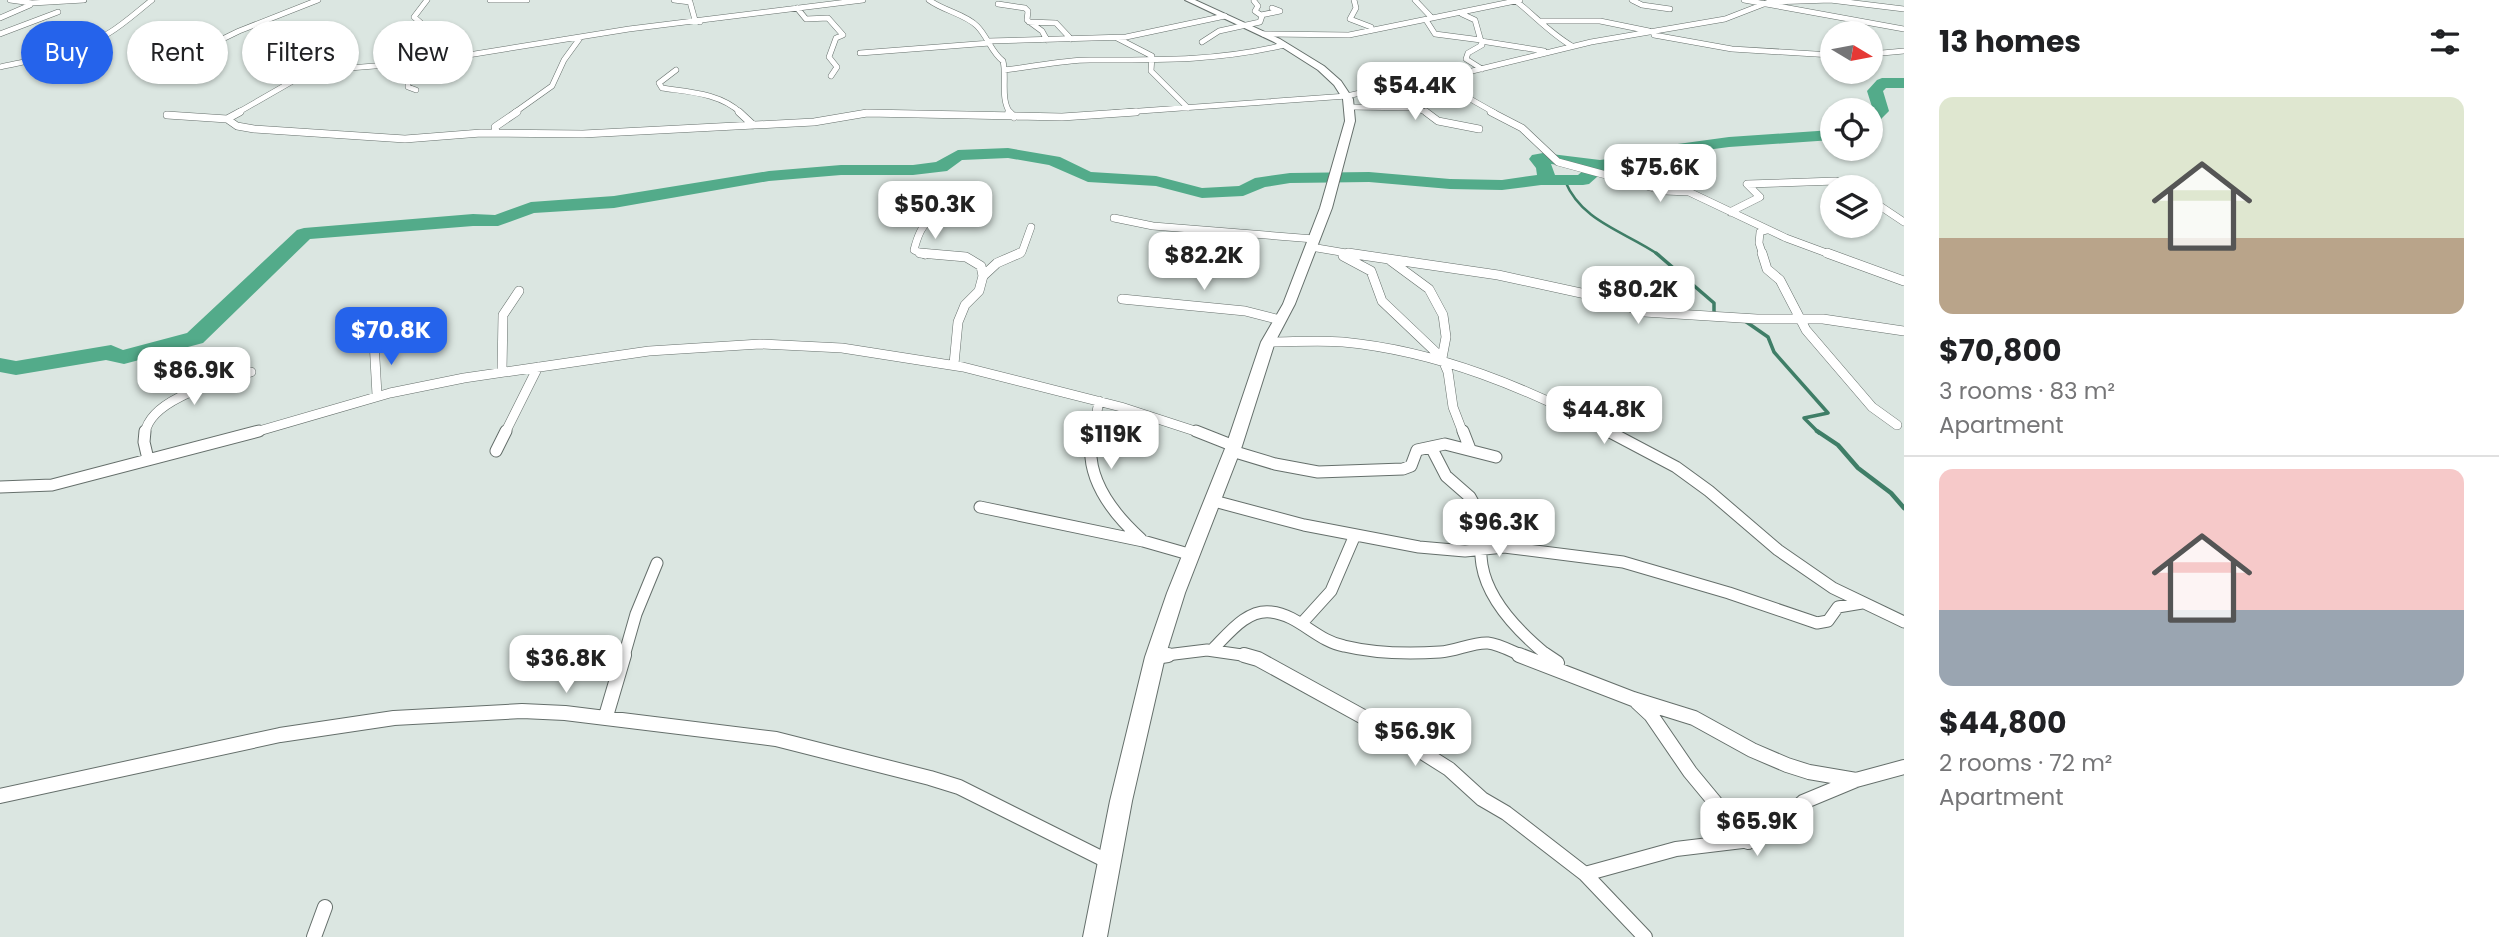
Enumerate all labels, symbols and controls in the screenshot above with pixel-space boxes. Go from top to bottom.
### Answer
text: 13 homes [1939,20,2081,63]
chip: Buy [21,21,113,84]
chip: Rent [127,21,228,84]
chip: Filters [242,21,359,84]
chip: New [373,21,473,84]
north arrow [1820,21,1883,84]
map controls [1820,21,1883,238]
icon: filters [2426,23,2464,61]
pin: $54.4K [1358,62,1472,122]
text: $54.4K [1373,69,1457,101]
button: locate [1820,98,1883,161]
icon: home [2139,143,2265,269]
pin: $75.6K [1603,144,1717,204]
text: $75.6K [1620,151,1700,183]
button: layers [1820,175,1883,238]
pin: $50.3K [878,182,992,241]
text: $50.3K [894,188,976,220]
pin: $82.2K [1147,232,1261,292]
text: $82.2K [1165,239,1243,271]
pin: $80.2K [1581,266,1695,326]
text: $80.2K [1598,273,1678,305]
pin: $70.8K [334,308,448,367]
text: $70.8K [351,314,431,346]
text: $70,800 [1939,329,2062,372]
pin: $86.9K [137,348,251,407]
text: $86.9K [153,354,235,386]
text: 3 rooms · 83 m² [1939,375,2115,407]
pin: $44.8K [1547,386,1661,446]
text: $44.8K [1562,393,1646,425]
text: Apartment [1939,409,2064,441]
pin: $119K [1062,412,1160,471]
text: $119K [1080,418,1142,450]
pin: $96.3K [1442,500,1556,559]
text: $96.3K [1459,506,1539,538]
icon: home [2139,515,2265,641]
pin: $36.8K [509,636,623,695]
text: $36.8K [525,642,607,674]
text: $44,800 [1939,701,2067,744]
pin: $56.9K [1358,708,1472,768]
text: $56.9K [1374,715,1456,747]
text: 2 rooms · 72 m² [1939,747,2112,779]
text: Apartment [1939,781,2064,813]
pin: $65.9K [1700,798,1814,858]
text: $65.9K [1716,805,1798,837]

